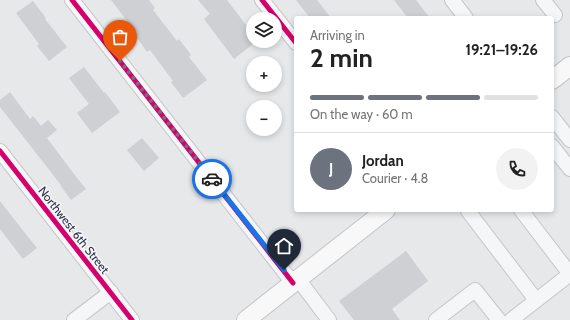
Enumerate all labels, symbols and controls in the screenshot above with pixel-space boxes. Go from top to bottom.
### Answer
map controls [246,12,282,136]
button: layers [246,12,282,48]
pin [103,20,137,61]
icon: bag [109,26,131,48]
text: Arriving in [310,27,365,43]
text: 19:21–19:26 [465,41,538,59]
text: 2 min [310,42,373,74]
button: + [246,56,282,92]
button: − [246,100,282,136]
text: On the way · 60 m [310,106,413,122]
button: phone [496,148,538,190]
text: Jordan [362,152,404,170]
courier [192,159,232,199]
text: J [329,160,333,178]
icon: car [201,168,223,190]
text: Courier · 4.8 [362,170,428,186]
street label: Northwest 6th Street [35,183,113,277]
pin [267,229,301,270]
icon: home [273,235,295,257]

